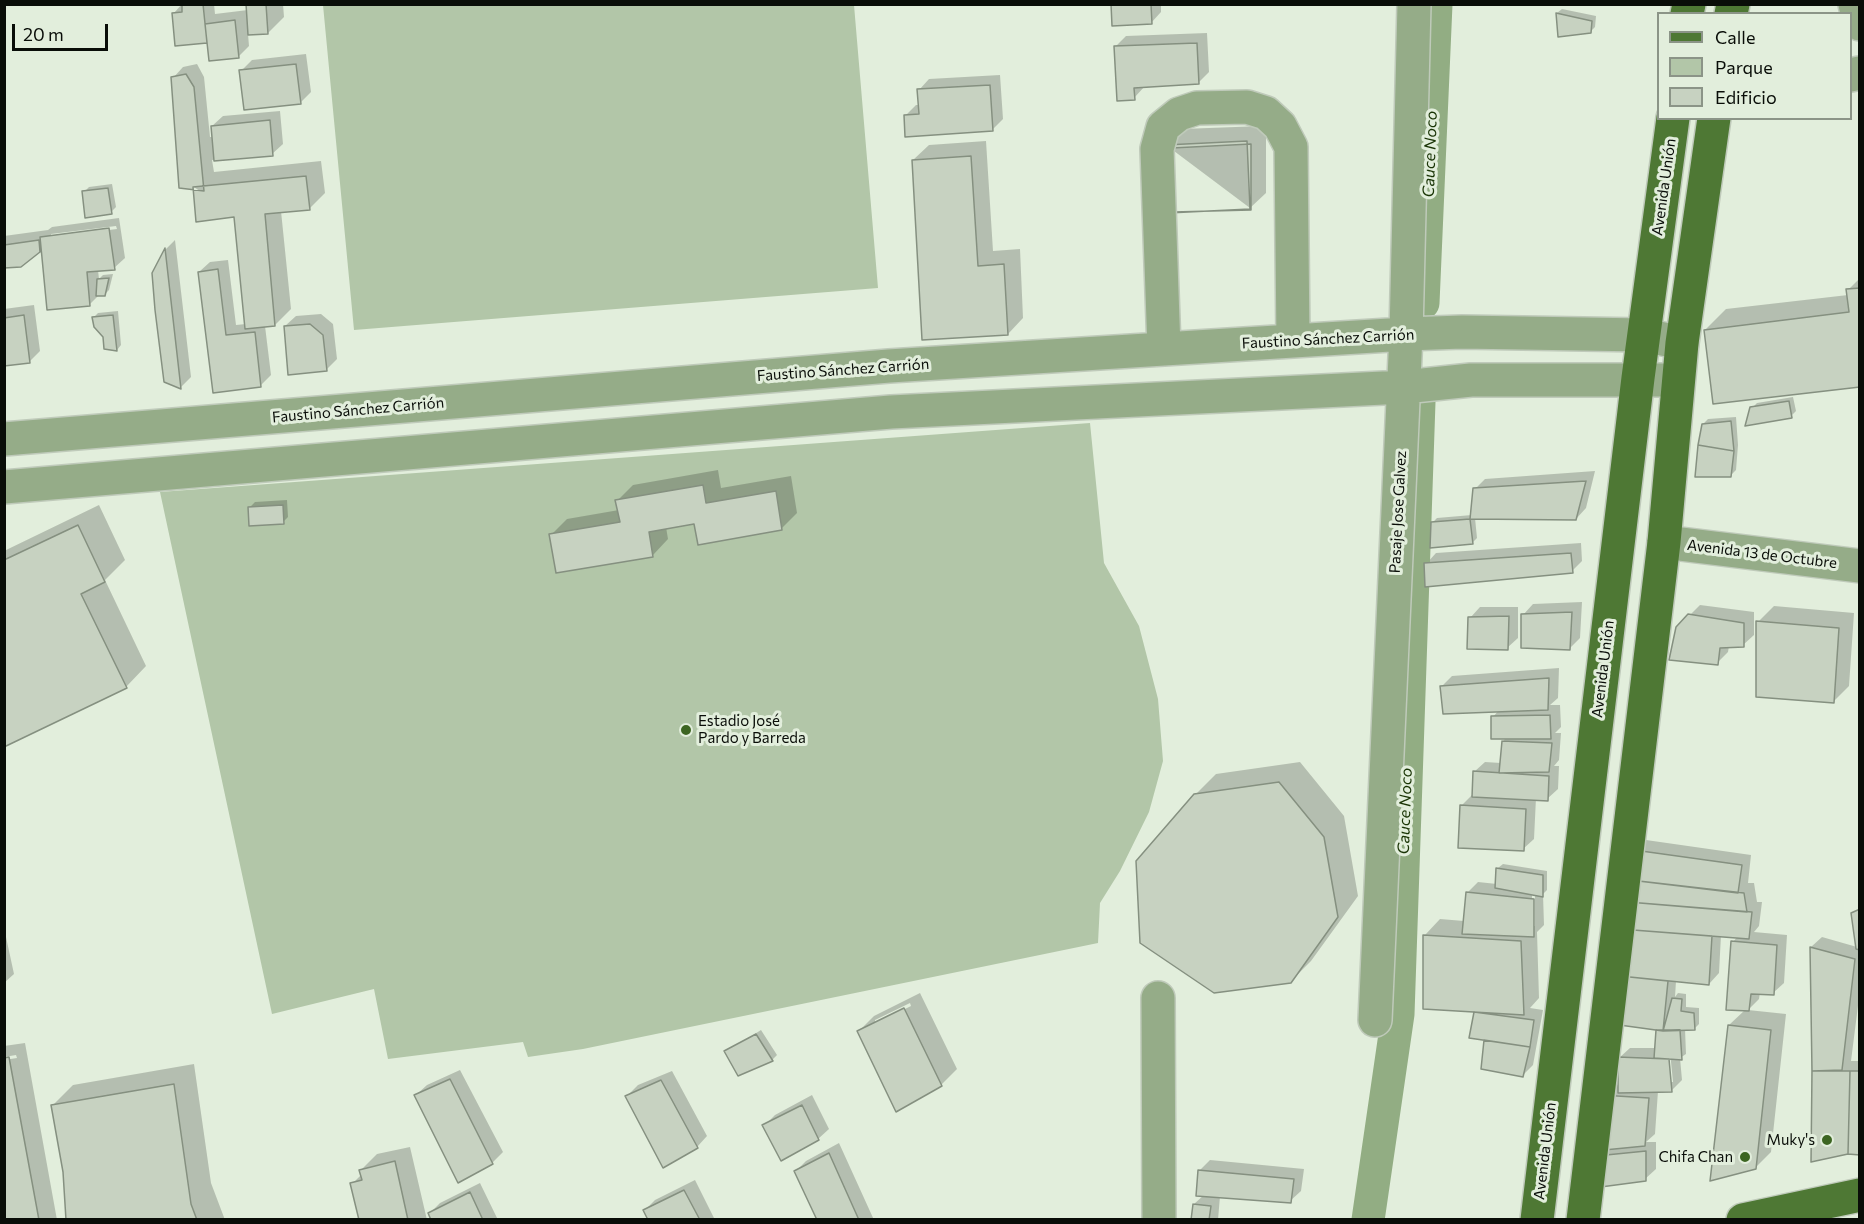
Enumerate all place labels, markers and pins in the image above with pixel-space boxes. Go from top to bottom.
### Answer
place label: Estadio José Pardo y Barreda [698,712,806,747]
marker: Estadio José Pardo y Barreda [679,723,693,737]
place label: Muky's [1767,1131,1815,1149]
marker: Muky's [1820,1133,1834,1147]
place label: Chifa Chan [1658,1148,1733,1166]
marker: Chifa Chan [1738,1150,1752,1164]

